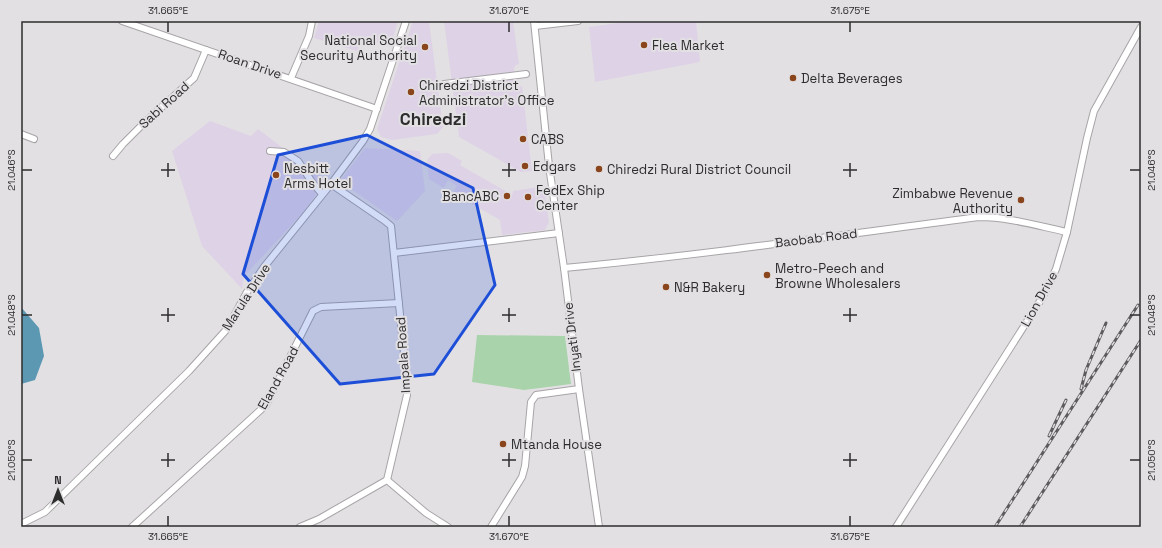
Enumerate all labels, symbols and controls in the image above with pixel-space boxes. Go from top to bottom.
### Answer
text: 31.665°E [148,4,188,17]
text: 31.670°E [489,4,529,17]
text: 31.675°E [830,4,870,17]
place label: National Social Security Authority [300,32,417,64]
place label: Flea Market [652,37,724,54]
marker: Flea Market [639,40,649,50]
marker: National Social Security Authority [420,42,430,52]
street label: Roan Drive [216,45,284,83]
place label: Delta Beverages [801,70,903,87]
marker: Delta Beverages [788,73,798,83]
place label: Chiredzi District Administrator's Office [419,77,555,109]
street label: Sabi Road [135,78,193,132]
marker: Chiredzi District Administrator's Office [406,87,416,97]
district label: Chiredzi [400,108,466,130]
place label: CABS [531,131,564,148]
marker: CABS [518,134,528,144]
text: 21.046°S [5,149,18,191]
text: 21.046°S [1145,149,1158,191]
place label: Edgars [533,158,576,175]
place label: Nesbitt Arms Hotel [284,160,351,192]
marker: Edgars [520,161,530,171]
place label: Chiredzi Rural District Council [607,161,791,178]
marker: Chiredzi Rural District Council [594,164,604,174]
marker: Nesbitt Arms Hotel [271,170,281,180]
place label: FedEx Ship Center [536,182,605,214]
place label: Zimbabwe Revenue Authority [892,185,1013,217]
place label: BancABC [442,188,499,205]
marker: BancABC [502,191,512,201]
marker: FedEx Ship Center [523,192,533,202]
marker: Zimbabwe Revenue Authority [1016,195,1026,205]
street label: Baobab Road [774,224,858,252]
street label: Marula Drive [218,260,274,334]
place label: Metro-Peech and Browne Wholesalers [775,260,901,292]
street label: Lion Drive [1017,268,1061,330]
marker: Metro-Peech and Browne Wholesalers [762,270,772,280]
place label: N&R Bakery [674,279,745,296]
marker: N&R Bakery [661,282,671,292]
text: 21.048°S [5,294,18,336]
text: 21.048°S [1145,294,1158,336]
street label: Inyati Drive [559,301,585,373]
street label: Impala Road [392,316,414,394]
street label: Eland Road [254,343,302,413]
place label: Mtanda House [511,436,602,453]
text: 21.050°S [5,439,18,481]
marker: Mtanda House [498,439,508,449]
text: 21.050°S [1145,439,1158,481]
north arrow [38,470,78,510]
text: N [54,473,62,487]
text: 31.665°E [148,530,188,543]
text: 31.670°E [489,530,529,543]
text: 31.675°E [830,530,870,543]

